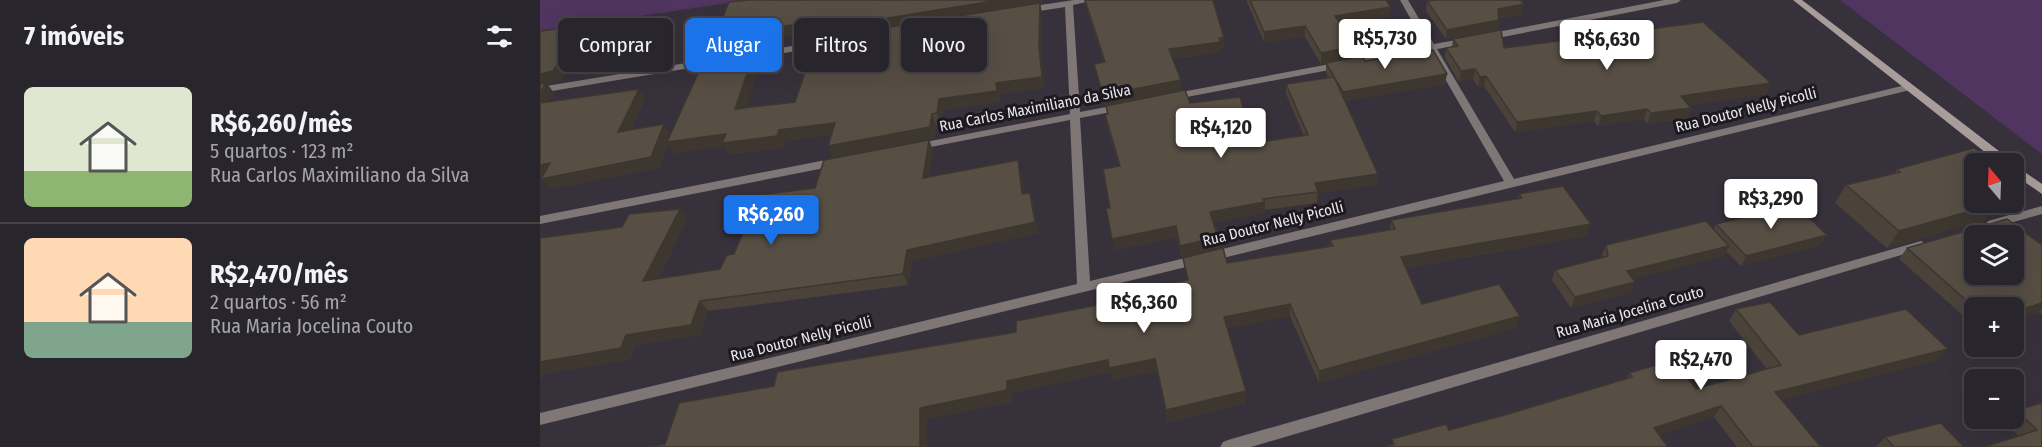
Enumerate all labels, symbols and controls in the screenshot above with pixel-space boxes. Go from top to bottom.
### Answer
chip: Comprar [558,18,673,72]
chip: Alugar [685,18,782,72]
chip: Filtros [794,18,889,72]
chip: Novo [901,18,987,72]
pin: R$5,730 [1330,19,1440,70]
icon: filters [483,20,516,53]
pin: R$6,630 [1552,20,1662,71]
text: 7 imóveis [24,21,124,52]
text: R$5,730 [1353,26,1417,50]
text: R$6,630 [1574,27,1640,51]
street label: Rua Carlos Maximiliano da Silva [938,81,1132,135]
street label: Rua Doutor Nelly Picolli [1674,84,1818,136]
text: R$6,260/mês [210,108,352,139]
pin: R$4,120 [1166,108,1276,159]
icon: home [72,111,144,183]
text: R$4,120 [1190,115,1252,139]
text: 5 quartos · 123 m² [210,139,354,163]
north arrow [1964,153,2024,213]
map controls [1964,153,2024,429]
text: Rua Carlos Maximiliano da Silva [210,163,469,187]
pin: R$3,290 [1716,179,1826,230]
text: R$3,290 [1738,186,1804,210]
pin: R$6,260 [716,195,826,246]
street label: Rua Doutor Nelly Picolli [1201,198,1345,250]
text: R$6,260 [738,202,804,226]
button: layers [1964,225,2024,285]
text: R$2,470/mês [210,259,348,290]
icon: home [72,262,144,334]
street label: Rua Maria Jocelina Couto [1554,282,1706,342]
pin: R$6,360 [1089,283,1199,334]
text: 2 quartos · 56 m² [210,290,347,314]
text: R$6,360 [1110,290,1178,314]
button: + [1964,297,2024,357]
street label: Rua Doutor Nelly Picolli [729,313,873,365]
text: Rua Maria Jocelina Couto [210,314,413,338]
pin: R$2,470 [1646,340,1756,391]
text: R$2,470 [1669,347,1733,371]
button: − [1964,369,2024,429]

